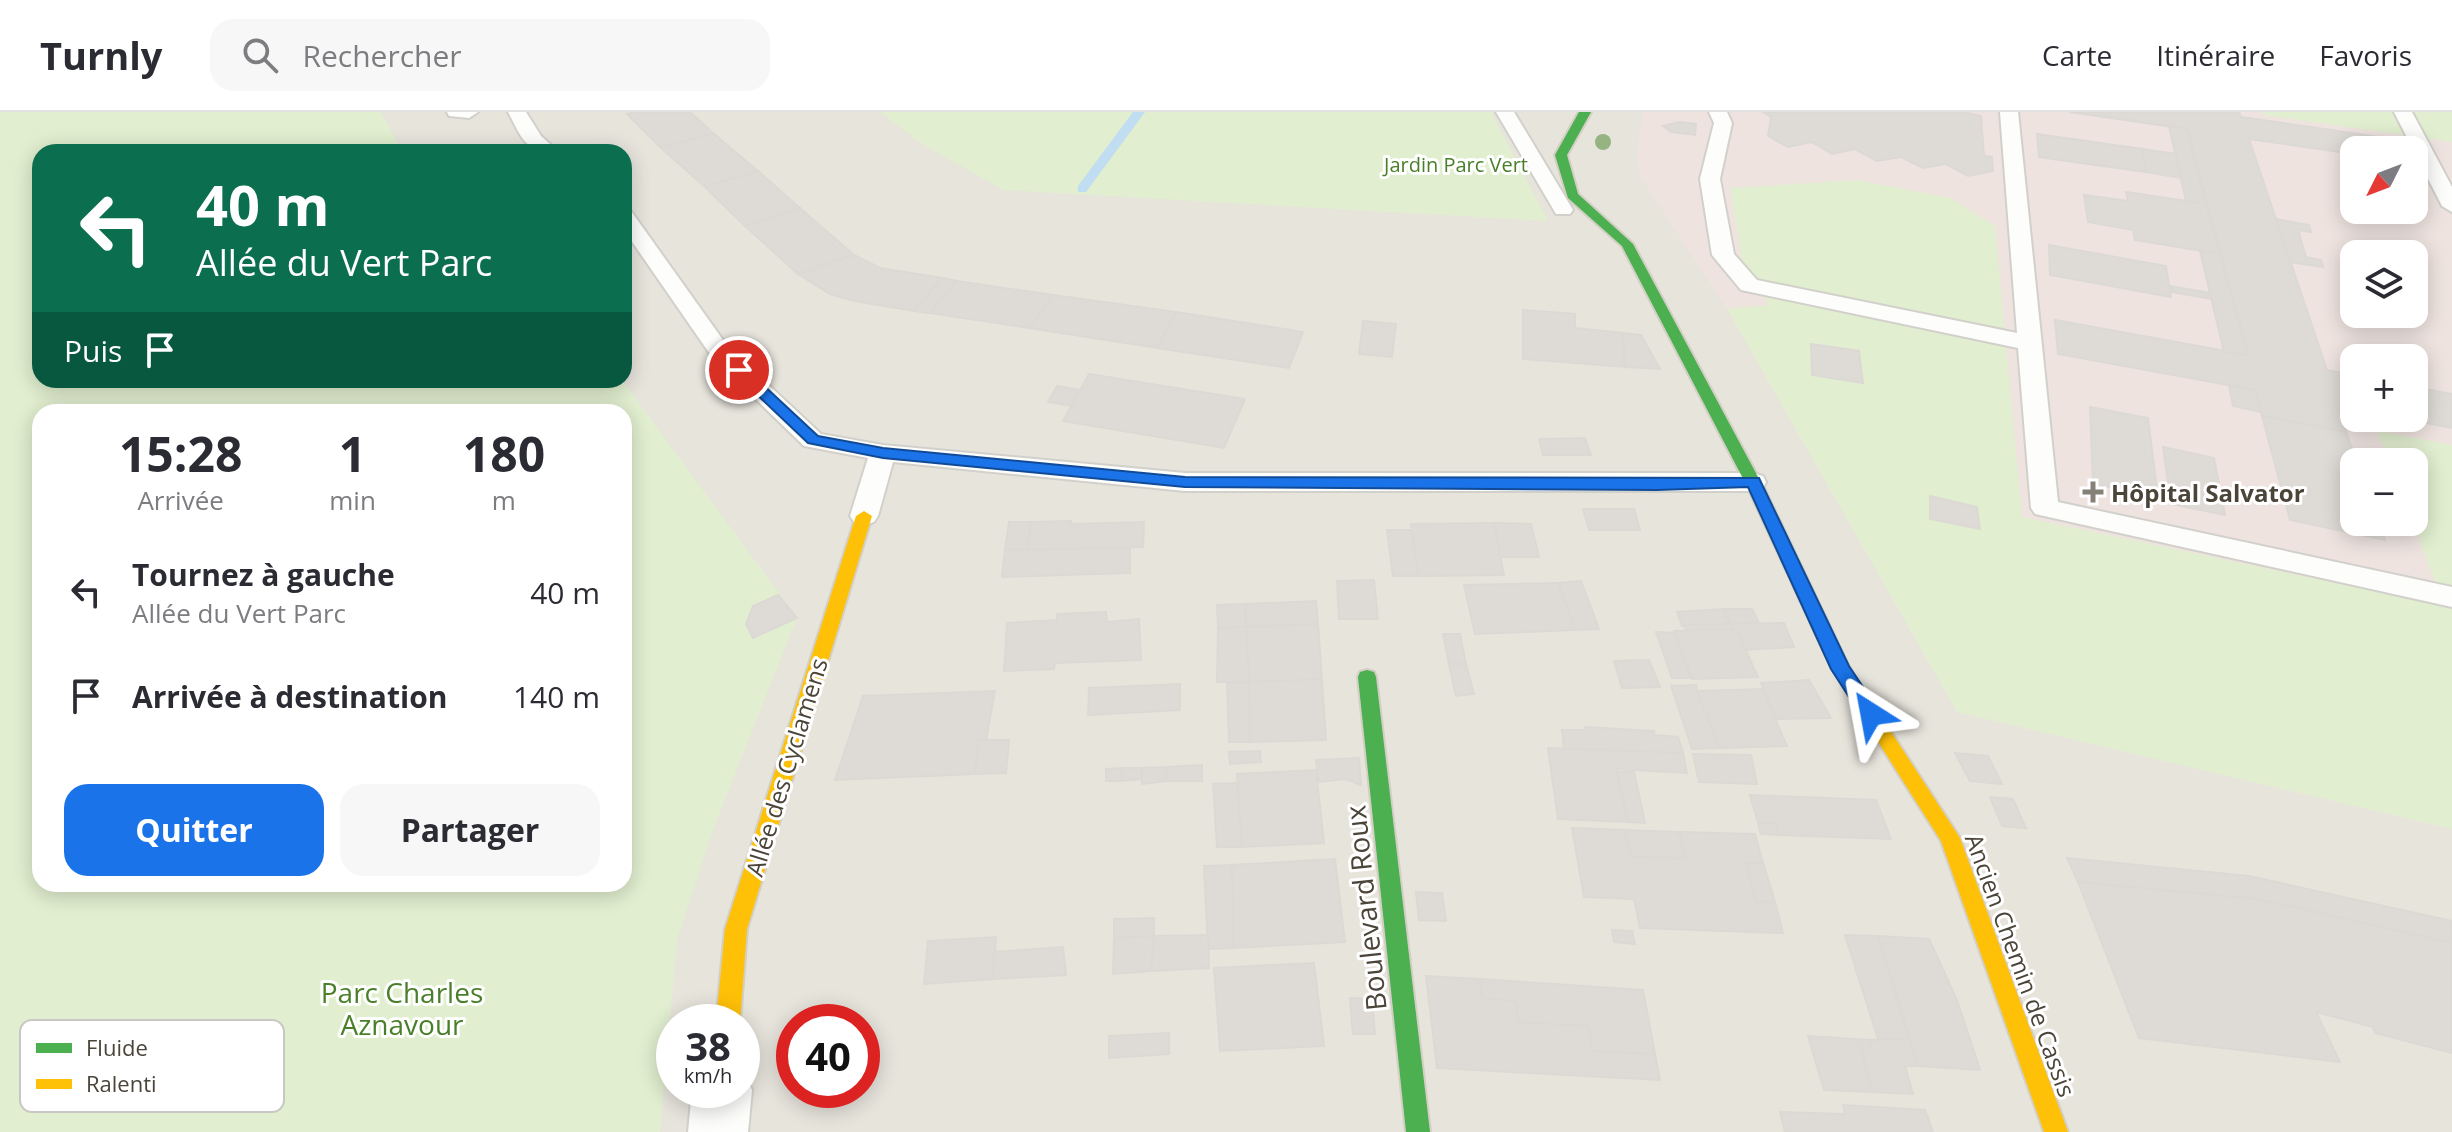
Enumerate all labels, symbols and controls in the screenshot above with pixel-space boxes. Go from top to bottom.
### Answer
search box [210,19,770,91]
text: Turnly [40,29,162,81]
icon: search [238,33,282,77]
text: Rechercher [302,35,462,76]
text: Carte [2042,36,2112,74]
text: Itinéraire [2156,36,2275,74]
text: Favoris [2319,36,2412,74]
north arrow [2340,136,2428,224]
map controls [2340,136,2428,536]
park label: Jardin Parc Vert [1382,151,1528,178]
text: 40 m [196,166,330,242]
icon: left [64,176,168,280]
text: Allée du Vert Parc [196,238,492,287]
button: layers [2340,240,2428,328]
icon: arrive [138,328,182,372]
text: Puis [64,330,122,371]
pin [705,336,773,404]
button: + [2340,344,2428,432]
icon: arrive [717,348,761,392]
text: 15:28 [119,421,242,486]
text: 1 [339,421,366,486]
text: 180 [463,421,545,486]
button: − [2340,448,2428,536]
place label: Hôpital Salvator [2111,476,2305,509]
marker: Hôpital Salvator [2082,481,2104,503]
text: Arrivée [137,482,224,518]
text: min [329,482,376,518]
text: m [492,482,516,518]
text: Tournez à gauche [132,554,395,595]
icon: left [64,570,108,614]
text: 40 m [530,572,600,613]
text: Allée du Vert Parc [132,595,346,631]
street label: Allée des Cyclamens [737,654,835,880]
position arrow [1829,672,1913,756]
icon: arrive [64,674,108,718]
text: Arrivée à destination [132,676,447,717]
text: 140 m [513,676,600,717]
button: Quitter [64,784,324,876]
button: Partager [340,784,600,876]
street label: Boulevard Roux [1335,803,1395,1013]
street label: Ancien Chemin de Cassis [1958,829,2084,1101]
park label: Parc Charles Aznavour [321,973,483,1043]
speed limit sign: 40 [776,1004,880,1108]
text: 38 [685,1018,731,1073]
legend [20,1020,284,1112]
text: Fluide [86,1032,148,1062]
text: km/h [684,1062,732,1089]
text: Ralenti [86,1068,157,1098]

